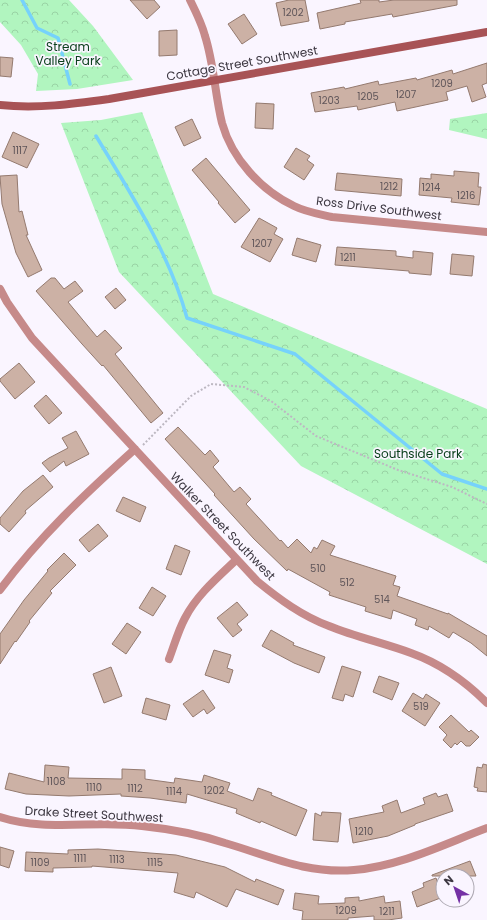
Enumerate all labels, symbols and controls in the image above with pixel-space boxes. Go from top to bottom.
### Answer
house number: 1202 [283,5,304,20]
park label: Stream Valley Park [35,38,101,69]
street label: Cottage Street Southwest [165,41,319,85]
house number: 1209 [431,76,453,91]
house number: 1207 [396,87,417,102]
house number: 1205 [357,89,379,104]
house number: 1203 [318,93,340,108]
house number: 1117 [12,143,28,158]
house number: 1212 [380,179,398,194]
house number: 1214 [422,180,440,195]
house number: 1216 [457,188,475,203]
street label: Ross Drive Southwest [315,192,443,224]
house number: 1207 [252,236,273,251]
house number: 1211 [340,250,356,265]
park label: Southside Park [374,445,463,462]
street label: Walker Street Southwest [167,468,279,584]
house number: 510 [310,561,326,576]
house number: 512 [339,575,355,590]
house number: 514 [374,592,390,607]
house number: 519 [413,699,429,714]
house number: 1108 [47,774,66,789]
house number: 1110 [86,780,102,795]
house number: 1112 [127,781,143,796]
house number: 1202 [204,783,225,798]
house number: 1114 [166,784,182,799]
street label: Drake Street Southwest [24,802,164,826]
house number: 1210 [355,824,373,839]
house number: 1111 [74,851,86,866]
house number: 1113 [109,852,125,867]
house number: 1109 [31,855,49,870]
house number: 1115 [147,855,163,870]
north arrow [435,868,475,908]
text: N [440,872,457,889]
house number: 1209 [335,903,357,918]
house number: 1211 [379,904,395,919]

